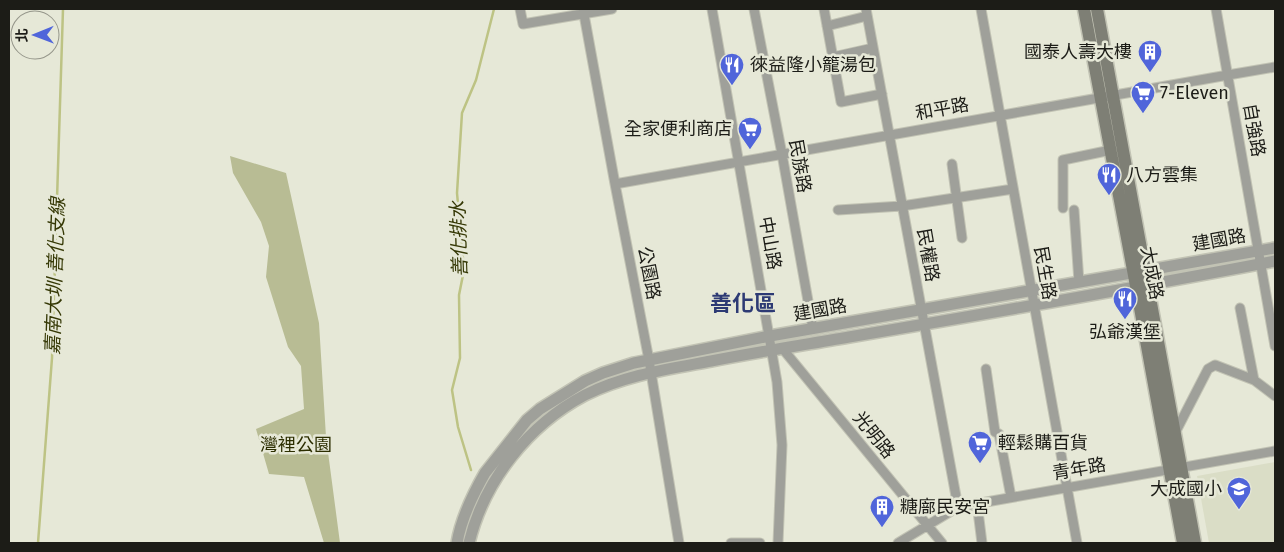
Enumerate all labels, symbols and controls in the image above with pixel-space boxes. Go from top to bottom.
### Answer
north arrow [10,10,60,60]
text: 北 [14,28,31,42]
building icon: 國泰人壽大樓 [1137,39,1163,73]
place label: 國泰人壽大樓 [1024,41,1132,63]
restaurant icon: 徠益隆小籠湯包 [719,52,745,86]
place label: 徠益隆小籠湯包 [750,54,876,76]
supermarket icon: 7-Eleven [1130,80,1156,114]
place label: 7-Eleven [1160,82,1229,104]
street label: 和平路 [914,93,970,125]
street label: 自強路 [1238,102,1270,158]
supermarket icon: 全家便利商店 [737,116,763,150]
place label: 全家便利商店 [624,118,732,140]
street label: 民族路 [784,138,816,194]
restaurant icon: 八方雲集 [1096,162,1122,196]
place label: 八方雲集 [1126,164,1198,186]
water label: 嘉南大圳 善化支線 [41,195,69,355]
water label: 善化排水 [446,200,472,277]
street label: 中山路 [754,215,786,271]
street label: 建國路 [1191,224,1247,256]
street label: 民權路 [912,227,944,283]
street label: 公園路 [633,244,665,302]
street label: 大成路 [1136,244,1168,302]
street label: 民生路 [1029,245,1061,301]
restaurant icon: 弘爺漢堡 [1112,286,1138,320]
district label: 善化區 [710,290,776,317]
street label: 建國路 [792,294,848,326]
place label: 弘爺漢堡 [1089,321,1161,343]
street label: 光明路 [848,407,900,463]
supermarket icon: 輕鬆購百貨 [967,430,993,464]
place label: 輕鬆購百貨 [998,432,1088,454]
park label: 灣裡公園 [260,434,332,456]
street label: 青年路 [1051,453,1107,485]
school or university icon: 大成國小 [1226,476,1252,510]
place label: 大成國小 [1150,478,1222,500]
building icon: 糖廍民安宮 [869,494,895,528]
place label: 糖廍民安宮 [900,496,990,518]

